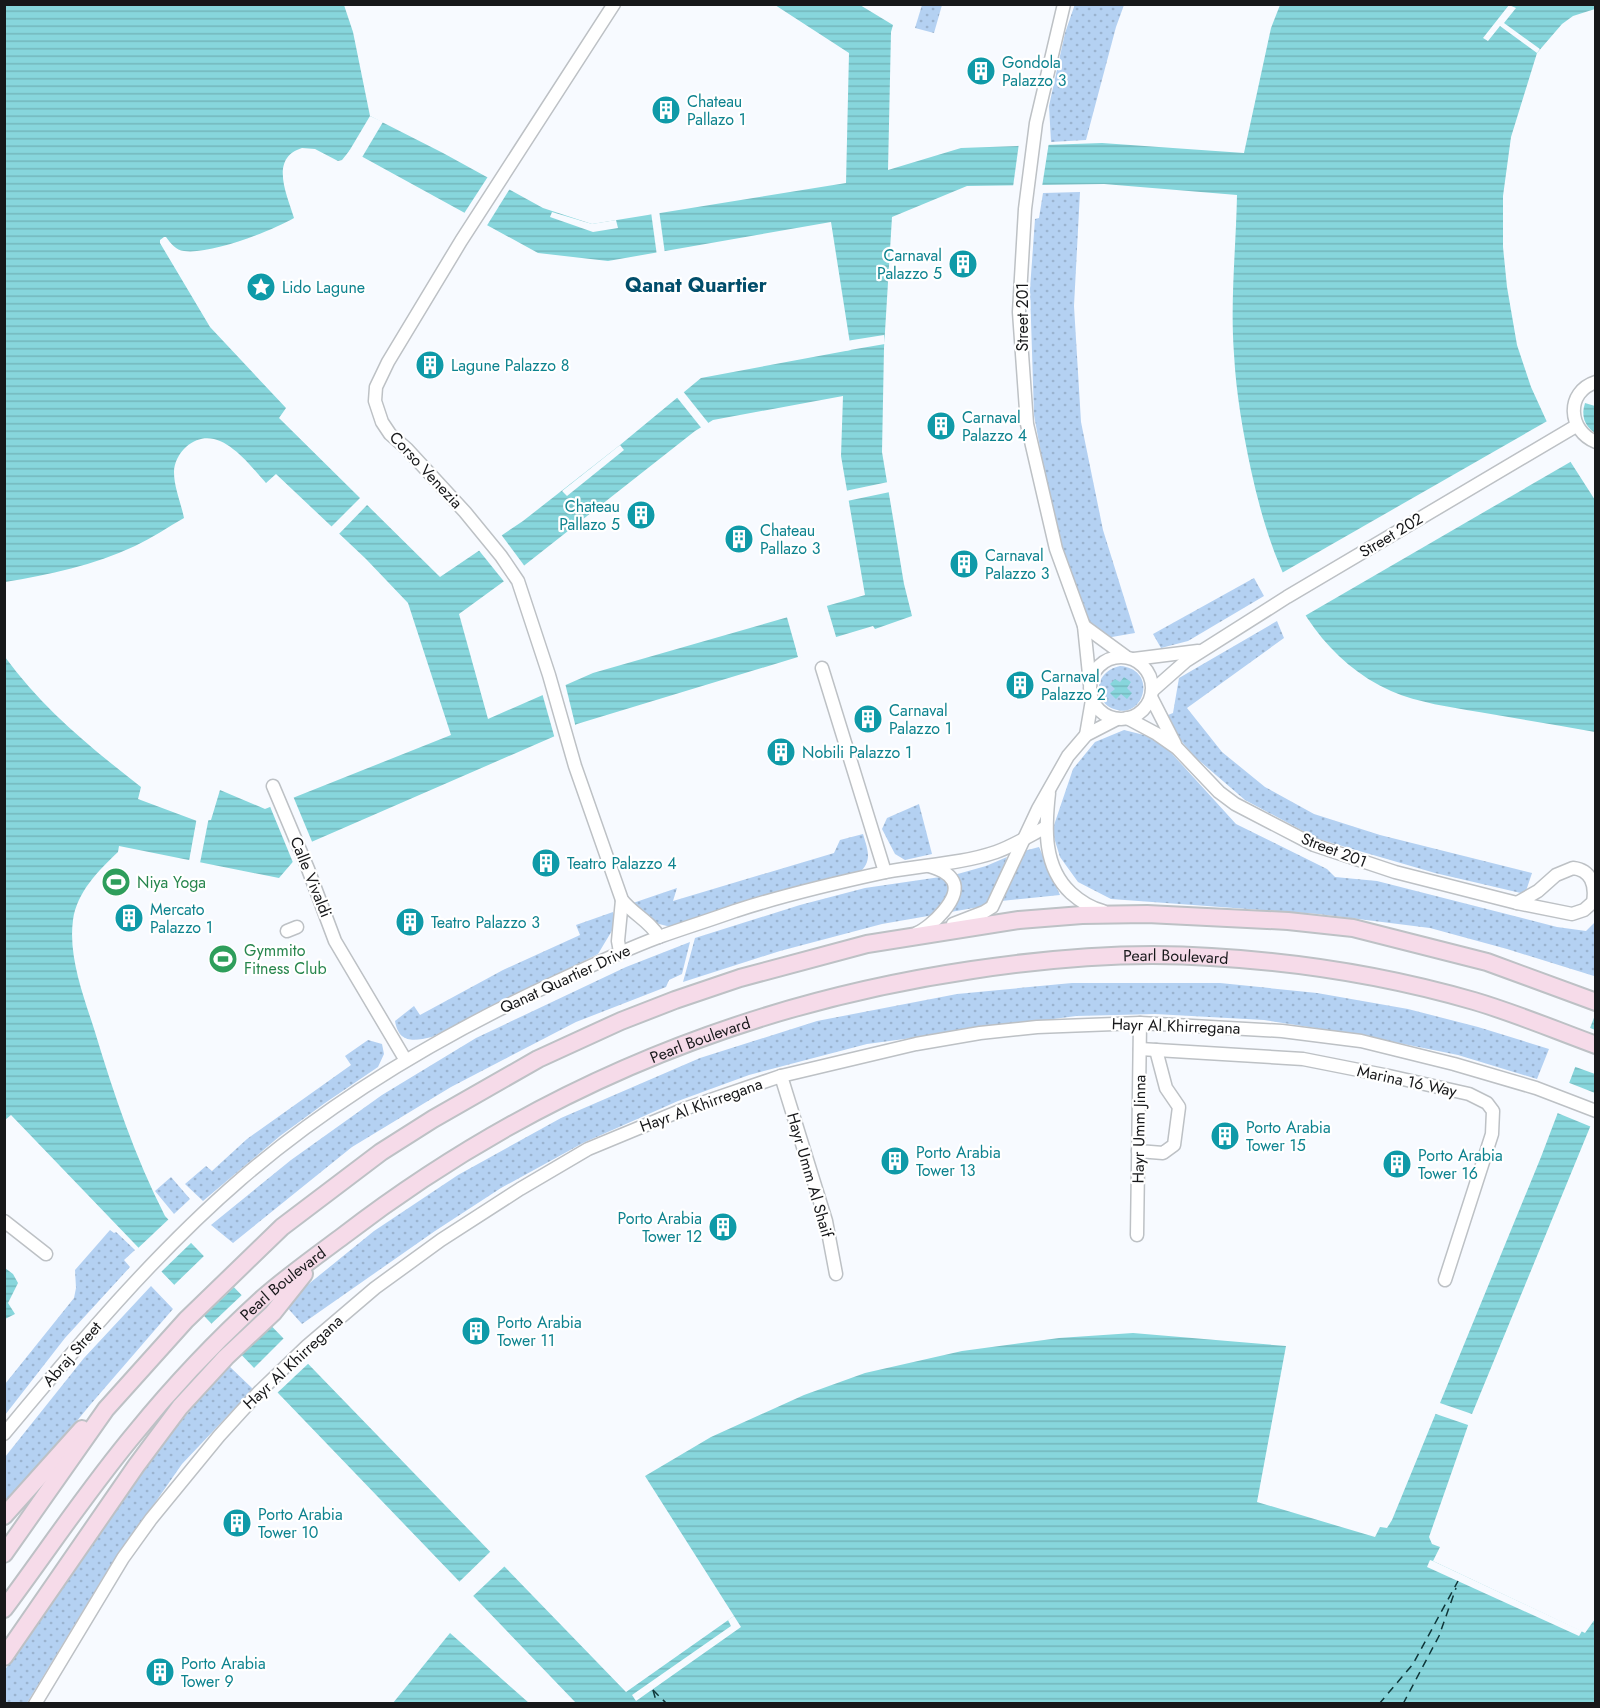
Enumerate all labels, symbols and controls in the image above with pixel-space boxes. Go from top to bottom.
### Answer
place label: Gondola Palazzo 3 [1002,51,1067,92]
building icon: Gondola Palazzo 3 [965,55,997,87]
place label: Chateau Pallazo 1 [687,90,746,131]
building icon: Chateau Pallazo 1 [650,94,682,126]
place label: Carnaval Palazzo 5 [877,244,942,285]
building icon: Carnaval Palazzo 5 [947,248,979,280]
place icon: Lido Lagune [245,271,277,303]
district label: Qanat Quartier [625,271,768,300]
place label: Lido Lagune [282,276,365,299]
street label: Street 201 [1011,283,1034,351]
building icon: Lagune Palazzo 8 [414,349,446,381]
place label: Lagune Palazzo 8 [451,354,569,377]
place label: Carnaval Palazzo 4 [962,406,1027,447]
building icon: Carnaval Palazzo 4 [925,410,957,442]
street label: Corso Venezia [384,426,468,514]
place label: Chateau Pallazo 5 [559,495,620,536]
building icon: Chateau Pallazo 5 [625,499,657,531]
street label: Street 202 [1355,507,1427,563]
place label: Chateau Pallazo 3 [760,519,821,560]
building icon: Chateau Pallazo 3 [723,523,755,555]
place label: Carnaval Palazzo 3 [985,544,1050,585]
building icon: Carnaval Palazzo 3 [948,548,980,580]
place label: Carnaval Palazzo 2 [1041,665,1106,706]
building icon: Carnaval Palazzo 2 [1004,669,1036,701]
place label: Carnaval Palazzo 1 [889,699,952,740]
building icon: Carnaval Palazzo 1 [852,703,884,735]
building icon: Nobili Palazzo 1 [765,736,797,768]
place label: Nobili Palazzo 1 [802,741,912,764]
street label: Street 201 [1298,827,1370,873]
street label: Calle Vivaldi [284,833,338,921]
building icon: Teatro Palazzo 4 [530,847,562,879]
place label: Teatro Palazzo 4 [567,852,677,875]
sports icon: Niya Yoga [100,866,132,898]
place label: Niya Yoga [137,871,206,894]
place label: Mercato Palazzo 1 [150,898,213,939]
building icon: Mercato Palazzo 1 [113,902,145,934]
building icon: Teatro Palazzo 3 [394,906,426,938]
place label: Teatro Palazzo 3 [431,911,540,934]
place label: Gymmito Fitness Club [244,939,327,980]
street label: Qanat Quartier Drive [496,939,634,1019]
sports icon: Gymmito Fitness Club [207,943,239,975]
street label: Pearl Boulevard [1123,943,1229,970]
street label: Pearl Boulevard [646,1011,753,1069]
street label: Hayr Al Khirregana [1111,1012,1241,1040]
street label: Marina 16 Way [1355,1059,1460,1103]
street label: Hayr Al Khirregana [636,1072,766,1138]
street label: Hayr Umm Jinna [1127,1074,1151,1184]
street label: Hayr Umm Al Shaif [781,1110,839,1240]
place label: Porto Arabia Tower 15 [1246,1116,1331,1157]
building icon: Porto Arabia Tower 15 [1209,1120,1241,1152]
place label: Porto Arabia Tower 13 [916,1141,1001,1182]
place label: Porto Arabia Tower 16 [1418,1144,1503,1185]
building icon: Porto Arabia Tower 13 [879,1145,911,1177]
building icon: Porto Arabia Tower 16 [1381,1148,1413,1180]
place label: Porto Arabia Tower 12 [617,1207,702,1248]
building icon: Porto Arabia Tower 12 [707,1211,739,1243]
street label: Pearl Boulevard [234,1241,330,1326]
street label: Hayr Al Khirregana [238,1310,348,1414]
place label: Porto Arabia Tower 11 [497,1311,582,1352]
building icon: Porto Arabia Tower 11 [460,1315,492,1347]
street label: Abraj Street [37,1316,107,1392]
place label: Porto Arabia Tower 10 [258,1503,343,1544]
building icon: Porto Arabia Tower 10 [221,1507,253,1539]
place label: Porto Arabia Tower 9 [181,1652,266,1693]
building icon: Porto Arabia Tower 9 [144,1656,176,1688]

